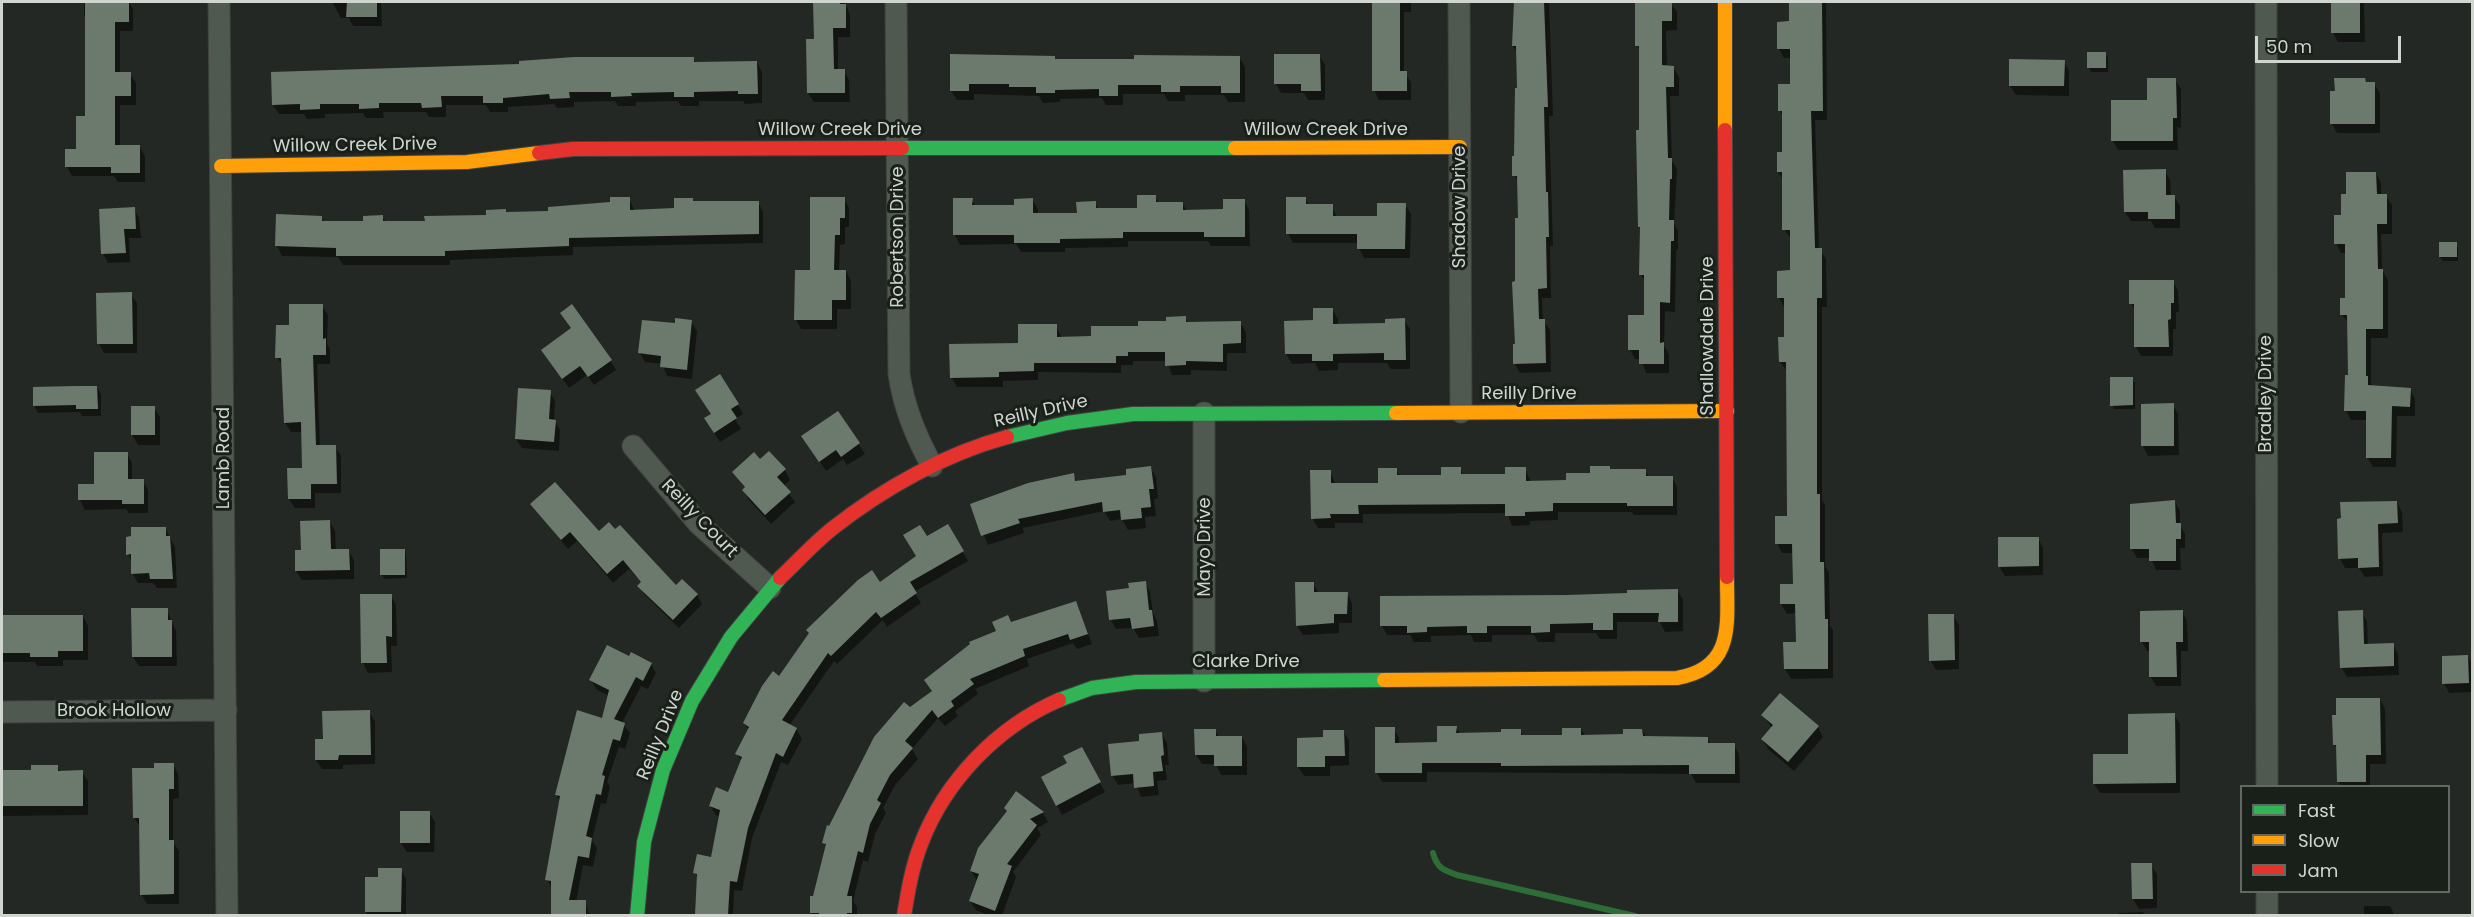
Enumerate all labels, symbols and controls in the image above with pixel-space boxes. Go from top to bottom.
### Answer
scale bar [2258,24,2404,62]
text: 50 m [2266,34,2312,59]
street label: Willow Creek Drive [758,119,922,141]
street label: Willow Creek Drive [1244,119,1408,141]
street label: Willow Creek Drive [273,134,437,158]
street label: Shadow Drive [1449,146,1471,268]
street label: Robertson Drive [887,166,909,308]
street label: Shallowdale Drive [1697,256,1719,416]
street label: Bradley Drive [2255,335,2277,453]
street label: Reilly Drive [1481,383,1577,405]
street label: Reilly Drive [992,391,1090,433]
street label: Lamb Road [213,407,235,509]
street label: Reilly Court [656,475,742,563]
street label: Mayo Drive [1194,497,1216,597]
street label: Clarke Drive [1192,651,1300,673]
street label: Reilly Drive [633,687,689,783]
street label: Brook Hollow [57,700,171,722]
legend [2240,785,2450,893]
text: Fast [2298,798,2335,823]
text: Slow [2298,828,2339,853]
text: Jam [2298,858,2338,883]

